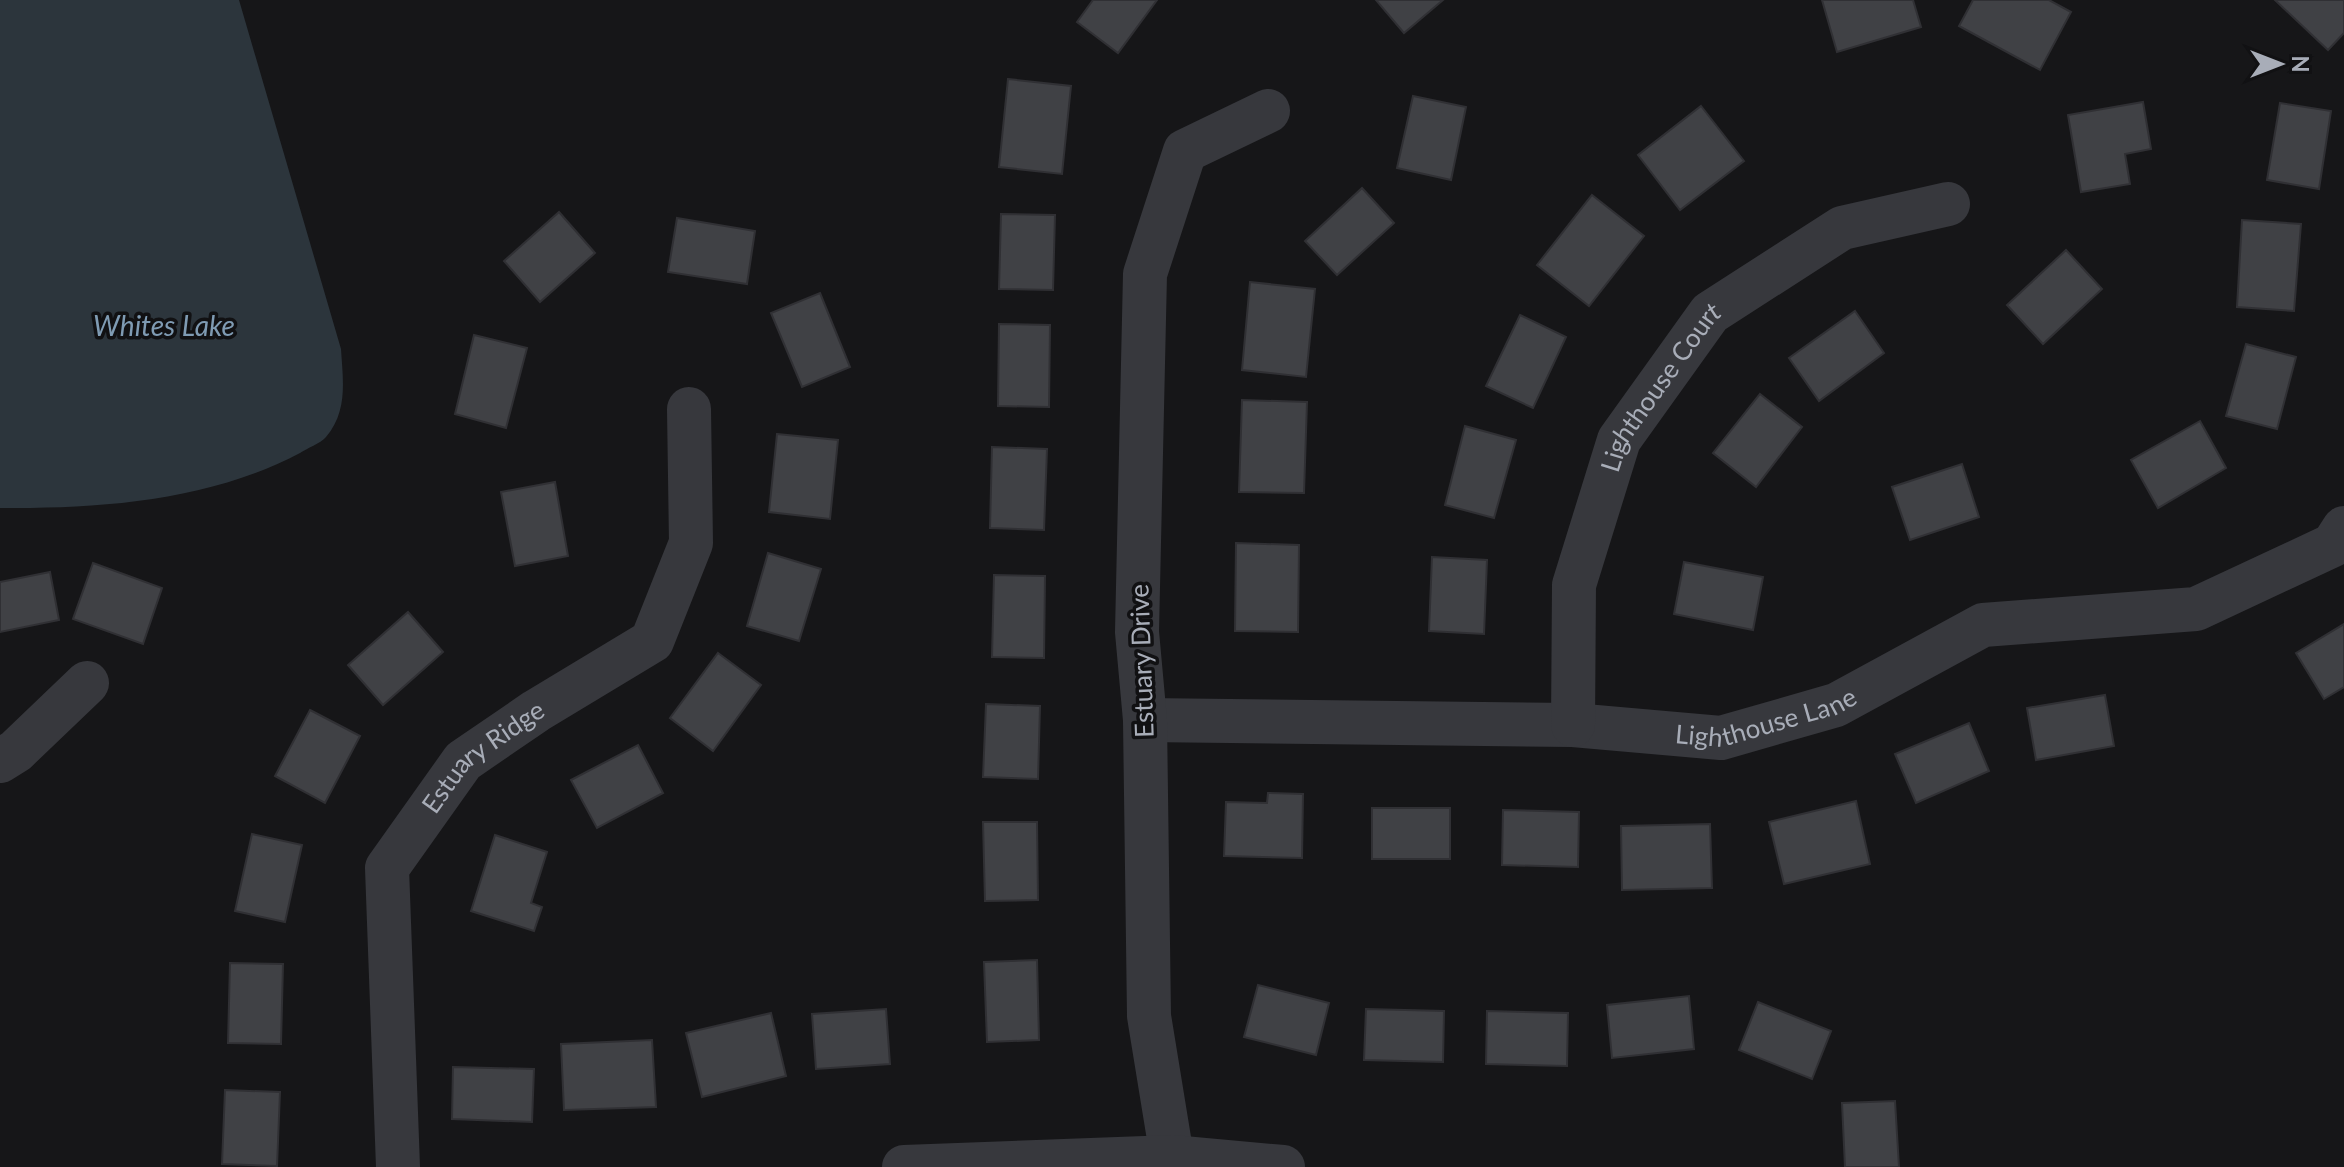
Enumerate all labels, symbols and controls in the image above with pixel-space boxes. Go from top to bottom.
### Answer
north arrow [2240,24,2320,104]
text: N [2287,56,2314,72]
street label: Lighthouse Court [1593,294,1726,475]
water label: Whites Lake [93,308,235,342]
street label: Estuary Drive [1122,584,1160,738]
street label: Lighthouse Lane [1674,680,1862,753]
street label: Estuary Ridge [414,693,550,819]

